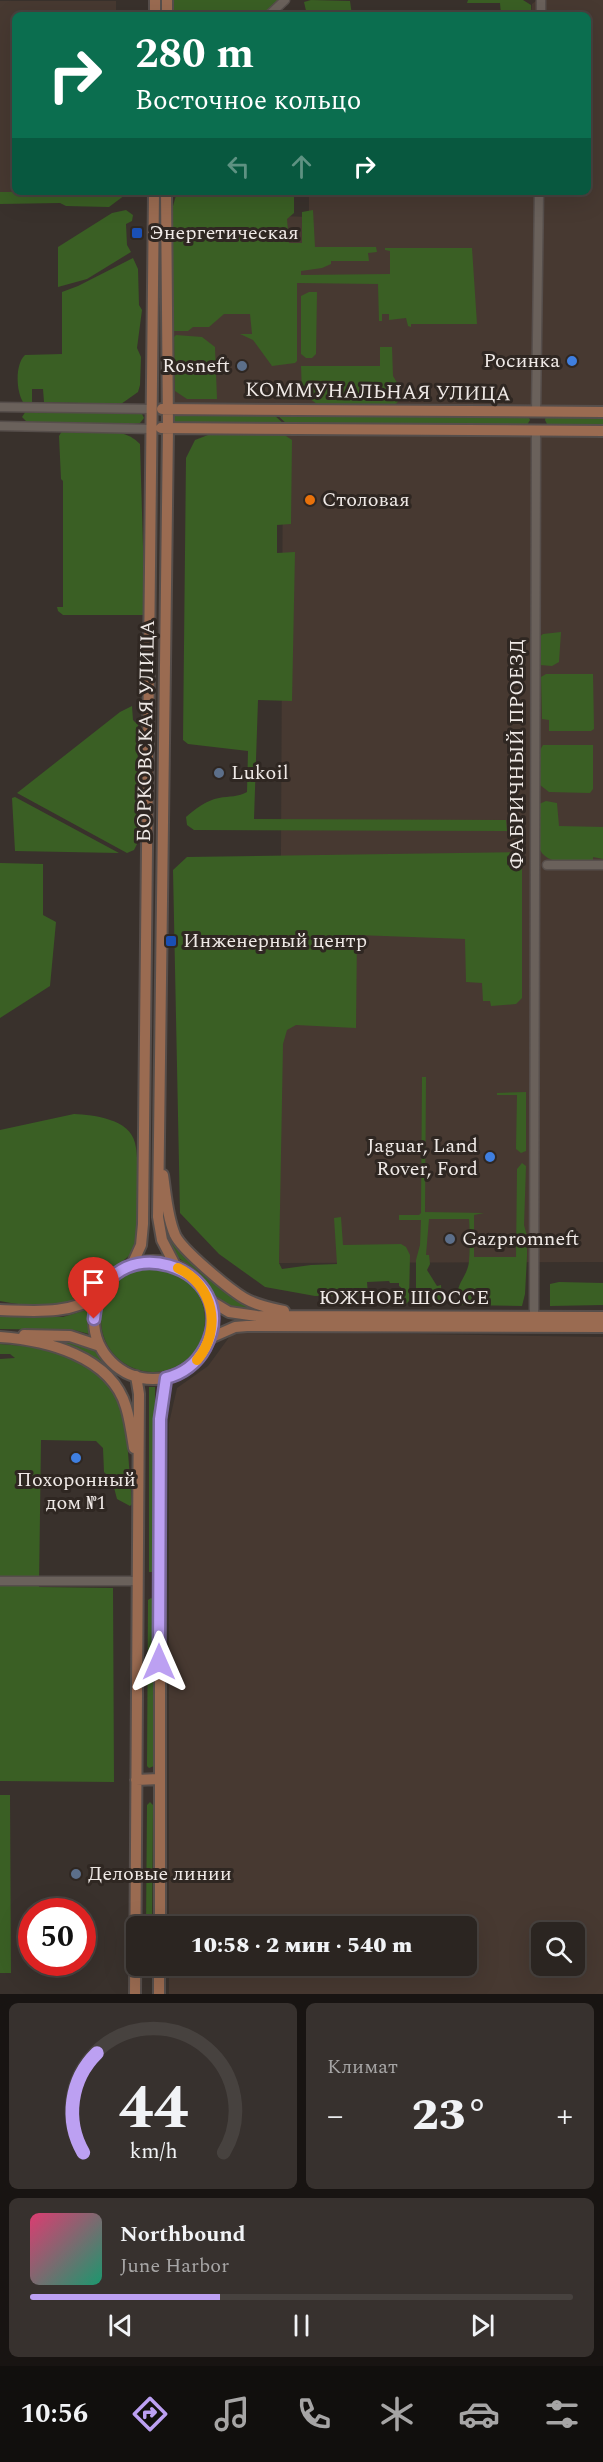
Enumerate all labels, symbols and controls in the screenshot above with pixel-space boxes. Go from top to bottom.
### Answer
text: 280 m [135,23,254,86]
icon: right [36,36,114,114]
text: Восточное кольцо [135,80,361,122]
icon: left [222,150,255,183]
icon: ahead [285,150,318,183]
icon: right [348,150,381,183]
place label: Энергетическая [149,218,299,248]
marker: Энергетическая [130,226,144,240]
place label: Росинка [483,346,560,376]
place label: Rosneft [162,351,230,381]
marker: Росинка [565,354,579,368]
marker: Rosneft [235,359,249,373]
street label: КОММУНАЛЬНАЯ УЛИЦА [245,375,511,409]
place label: Столовая [322,485,410,515]
marker: Столовая [303,493,317,507]
street label: БОРКОВСКАЯ УЛИЦА [129,620,163,842]
street label: ФАБРИЧНЫЙ ПРОЕЗД [502,639,532,869]
place label: Lukoil [231,758,289,788]
marker: Lukoil [212,766,226,780]
place label: Инженерный центр [183,926,367,956]
marker: Инженерный центр [164,934,178,948]
place label: Jaguar, Land Rover, Ford [367,1131,478,1184]
marker: Jaguar, Land Rover, Ford [483,1150,497,1164]
place label: Gazpromneft [462,1224,579,1254]
marker: Gazpromneft [443,1232,457,1246]
pin [68,1257,119,1319]
icon: arrive [77,1266,110,1299]
street label: ЮЖНОЕ ШОССЕ [319,1283,489,1313]
marker: Похоронный дом №1 [69,1451,83,1465]
place label: Похоронный дом №1 [16,1465,136,1518]
position arrow [127,1630,191,1694]
place label: Деловые линии [88,1859,232,1889]
marker: Деловые линии [69,1867,83,1881]
speed limit sign: 50 [18,1898,96,1976]
map controls [531,1922,585,1976]
button: search [531,1922,585,1976]
text: 10:58 · 2 мин · 540 m [191,1929,412,1962]
text: Климат [327,2052,398,2082]
text: 44 [118,2061,188,2156]
text: 23° [412,2081,488,2150]
text: − [327,2091,344,2141]
text: + [556,2091,573,2141]
text: km/h [129,2135,177,2168]
text: Northbound [120,2218,246,2251]
text: June Harbor [120,2251,229,2281]
icon: previous [104,2309,137,2342]
icon: pause [285,2309,318,2342]
icon: next [466,2309,499,2342]
text: 10:56 [20,2393,88,2435]
icon: directions [129,2393,171,2435]
icon: music [211,2393,253,2435]
icon: phone [293,2393,335,2435]
icon: climate [376,2393,418,2435]
icon: car [458,2393,500,2435]
icon: filters [541,2393,583,2435]

